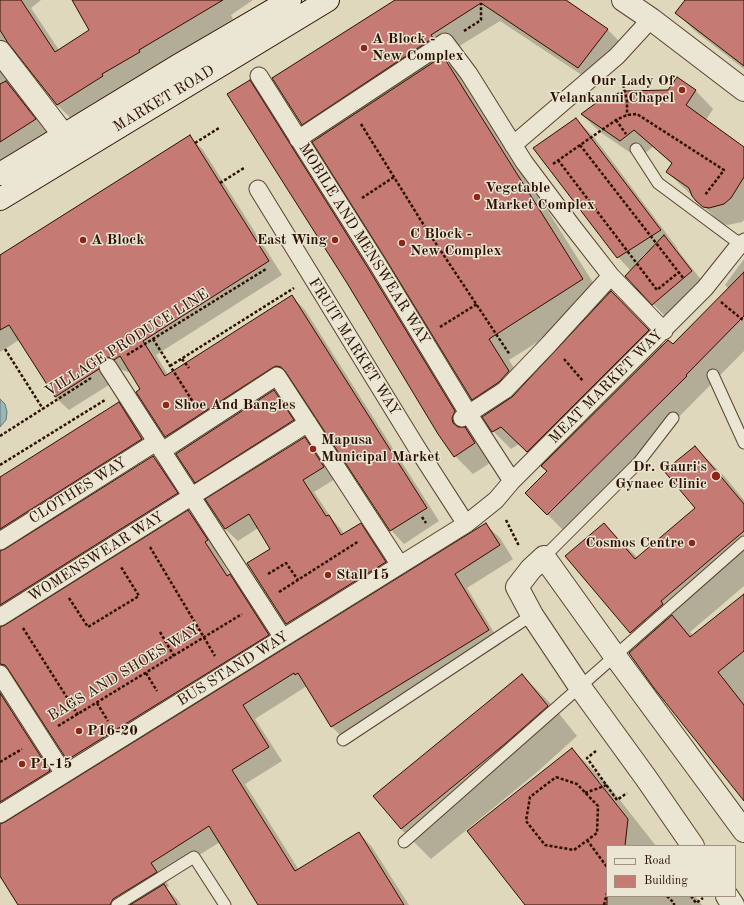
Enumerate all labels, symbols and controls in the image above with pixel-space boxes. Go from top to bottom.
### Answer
place label: A Block - New Complex [372,30,463,65]
marker: A Block - New Complex [359,43,369,53]
street label: MARKET ROAD [110,62,218,136]
place label: Our Lady Of Velankanni Chapel [549,72,674,107]
marker: Our Lady Of Velankanni Chapel [677,85,687,95]
street label: MOBILE AND MENSWEAR WAY [294,140,434,348]
place label: Vegetable Market Complex [485,179,595,214]
marker: Vegetable Market Complex [472,192,482,202]
place label: C Block - New Complex [410,225,501,260]
place label: A Block [91,231,145,249]
place label: East Wing [257,231,327,249]
marker: A Block [78,235,88,245]
marker: East Wing [330,235,340,245]
marker: C Block - New Complex [397,238,407,248]
street label: FRUIT MARKET WAY [304,275,404,419]
street label: VILLAGE PRODUCE LINE [42,285,212,401]
street label: MEAT MARKET WAY [545,326,667,448]
place label: Shoe And Bangles [174,396,296,414]
marker: Shoe And Bangles [161,400,171,410]
place label: Mapusa Municipal Market [321,431,440,466]
marker: Mapusa Municipal Market [308,444,318,454]
street label: CLOTHES WAY [26,454,130,528]
place label: Dr. Gauri's Gynaec Clinic [615,458,707,493]
marker: Dr. Gauri's Gynaec Clinic [710,470,722,482]
street label: WOMENSWEAR WAY [25,508,167,606]
place label: Cosmos Centre [586,534,684,552]
marker: Cosmos Centre [687,538,697,548]
place label: Stall 15 [336,566,389,584]
marker: Stall 15 [323,570,333,580]
street label: BAGS AND SHOES WAY [45,621,203,725]
street label: BUS STAND WAY [174,628,292,710]
place label: P16-20 [87,722,138,740]
marker: P16-20 [74,726,84,736]
place label: P1-15 [30,755,72,773]
marker: P1-15 [17,759,27,769]
legend [606,845,736,897]
text: Road [644,855,671,867]
text: Building [644,875,688,887]

